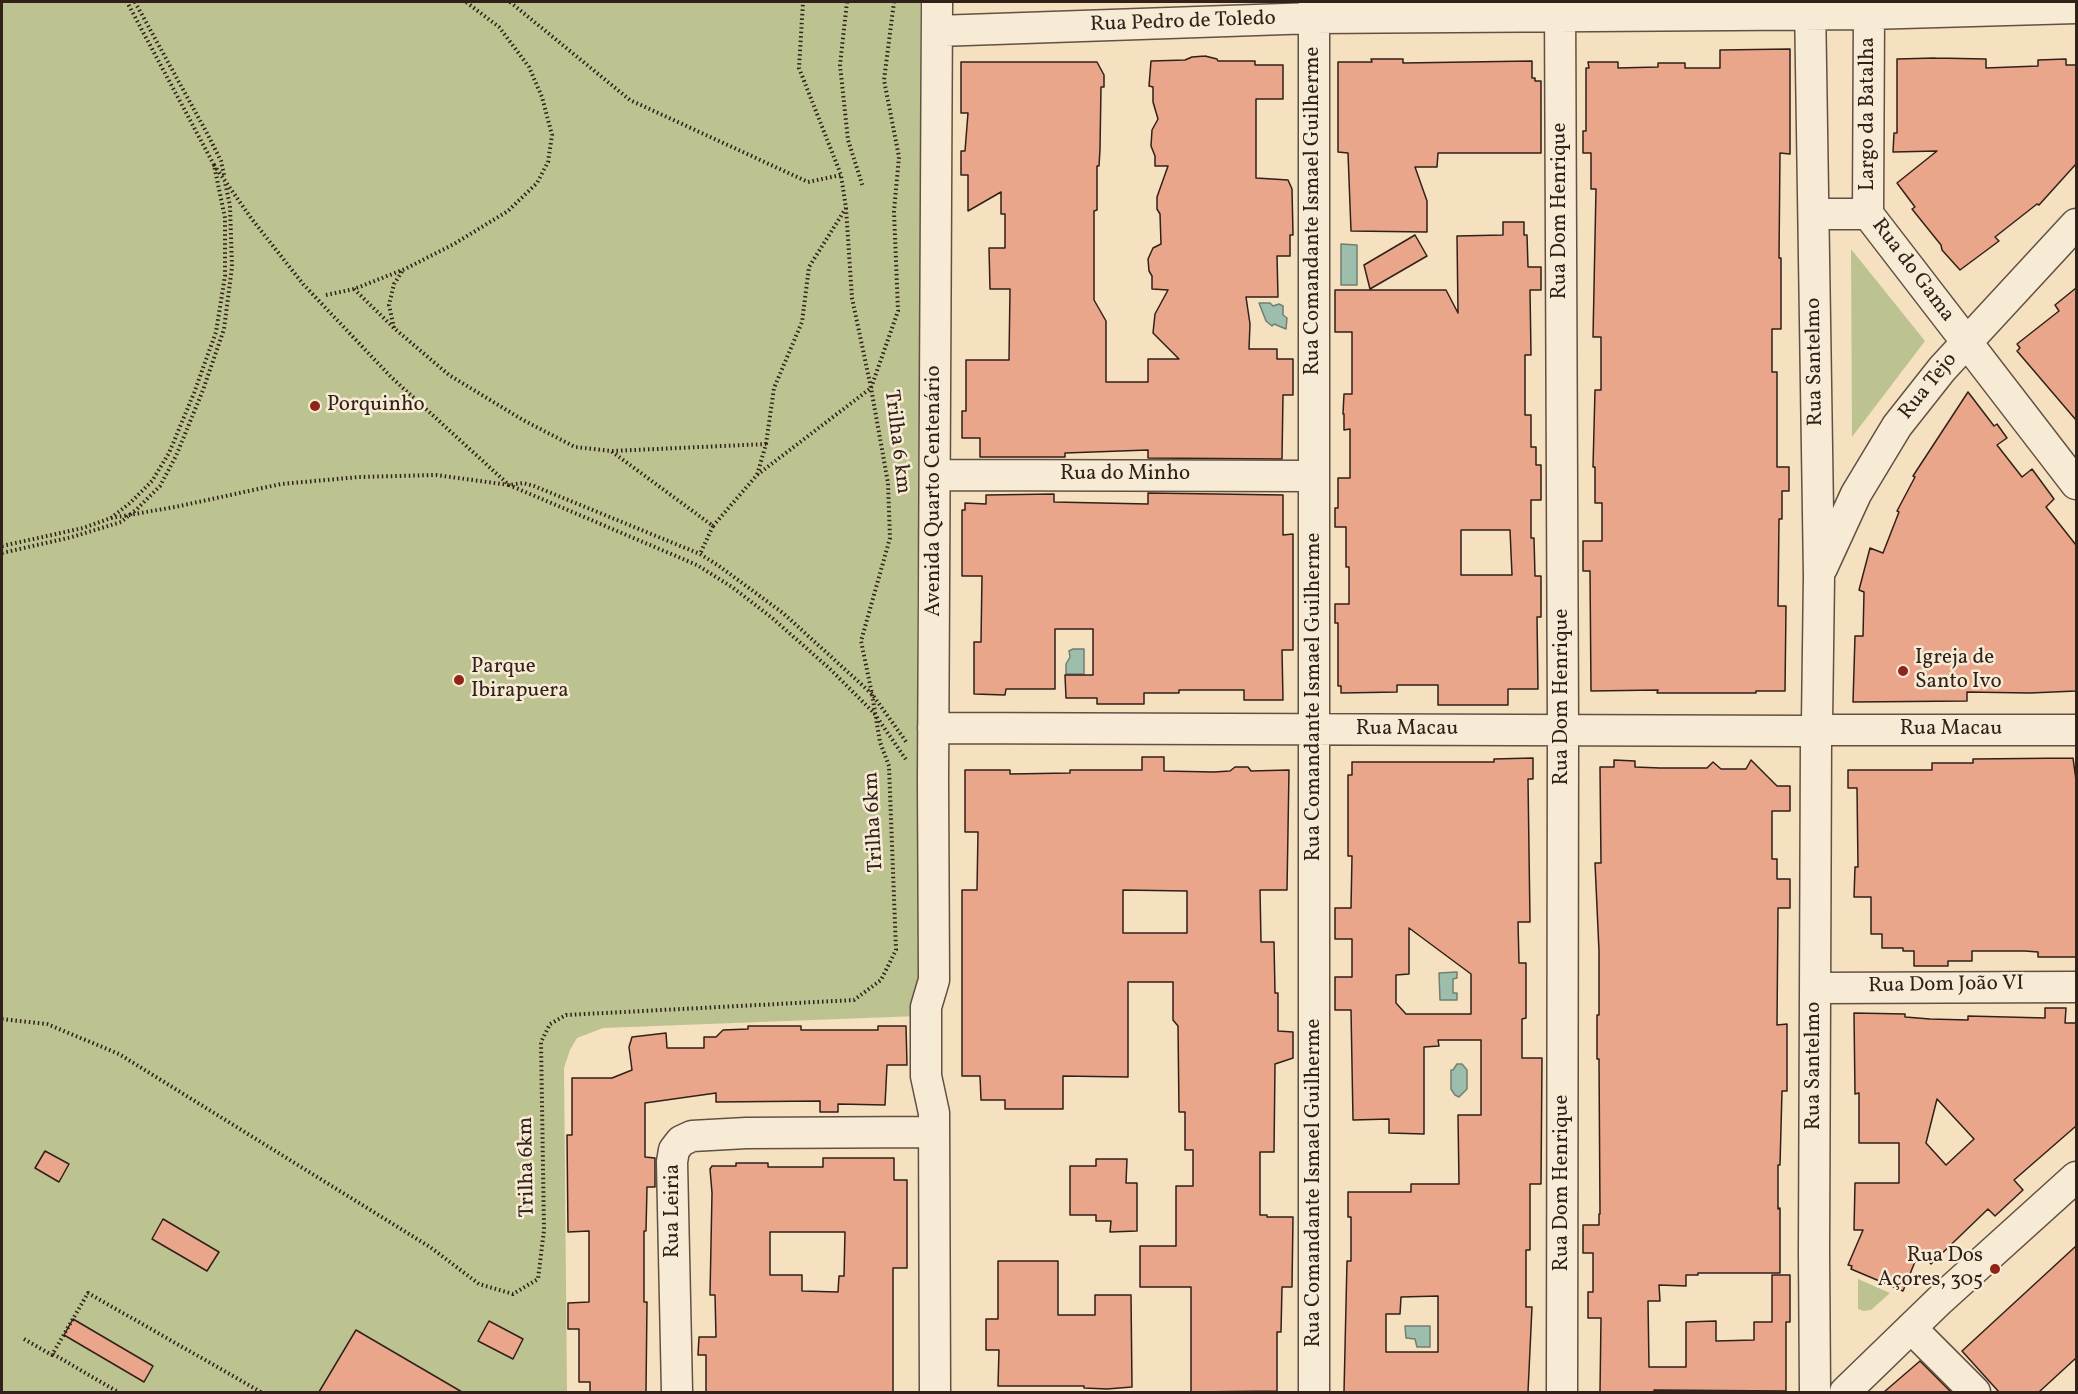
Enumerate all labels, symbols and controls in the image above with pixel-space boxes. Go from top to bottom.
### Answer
street label: Rua Pedro de Toledo [1090,7,1276,39]
street label: Largo da Batalha [1856,37,1882,191]
street label: Rua Comandante Ismael Guilherme [1301,47,1327,375]
street label: Rua Dom Henrique [1548,123,1574,299]
street label: Rua do Gama [1865,214,1959,328]
street label: Rua Santelmo [1802,297,1830,427]
street label: Rua Tejo [1894,348,1964,426]
street label: Avenida Quarto Centenário [922,365,948,617]
street label: Trilha 6 km [877,388,915,496]
place label: Porquinho [327,393,425,419]
marker: Porquinho [308,399,322,413]
street label: Rua do Minho [1060,462,1190,488]
street label: Rua Comandante Ismael Guilherme [1302,533,1328,861]
street label: Rua Dom Henrique [1550,609,1576,785]
place label: Igreja de Santo Ivo [1915,646,2002,696]
place label: Parque Ibirapuera [471,655,569,705]
marker: Igreja de Santo Ivo [1896,664,1910,678]
marker: Parque Ibirapuera [452,673,466,687]
street label: Rua Macau [1356,717,1458,743]
street label: Rua Macau [1900,717,2002,743]
street label: Trilha 6km [860,771,890,873]
street label: Rua Dom João VI [1868,972,2024,1000]
street label: Rua Santelmo [1802,1002,1828,1130]
street label: Rua Comandante Ismael Guilherme [1302,1019,1328,1347]
street label: Rua Dom Henrique [1550,1095,1576,1271]
street label: Trilha 6km [515,1116,541,1218]
street label: Rua Leiria [661,1164,687,1258]
place label: Rua Dos Açores, 305 [1878,1244,1983,1294]
marker: Rua Dos Açores, 305 [1988,1262,2002,1276]

